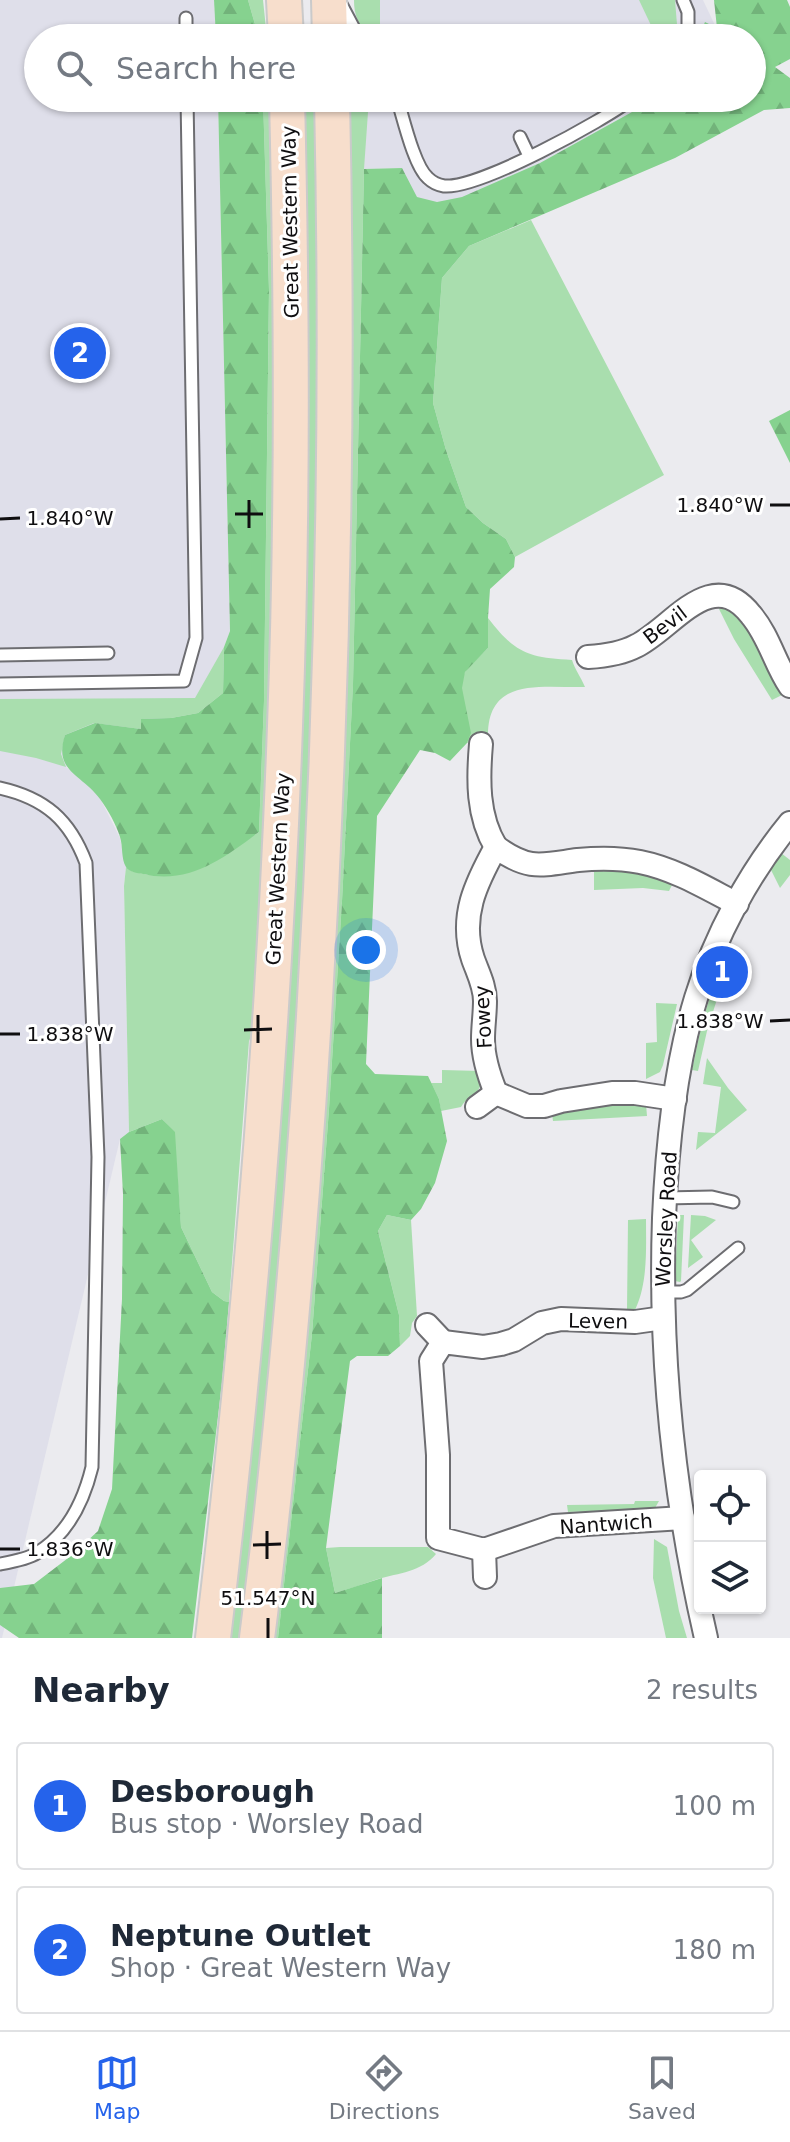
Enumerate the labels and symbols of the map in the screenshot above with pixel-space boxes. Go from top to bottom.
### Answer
street label: Great Western Way [276,125,304,319]
pin: 2 [54,323,106,383]
text: 1.840°W [676,493,764,517]
text: 1.840°W [26,506,114,530]
street label: Bevil [638,601,692,649]
street label: Great Western Way [261,772,295,966]
your location [346,930,386,970]
pin: 1 [696,942,748,1002]
street label: Fowey [469,984,497,1049]
text: 1.838°W [676,1009,764,1033]
text: 1.838°W [26,1022,114,1046]
street label: Worsley Road [650,1151,682,1287]
street label: Leven [568,1308,628,1334]
street label: Nantwich [559,1509,653,1539]
text: 1.836°W [26,1537,114,1561]
text: 51.547°N [221,1586,315,1610]

